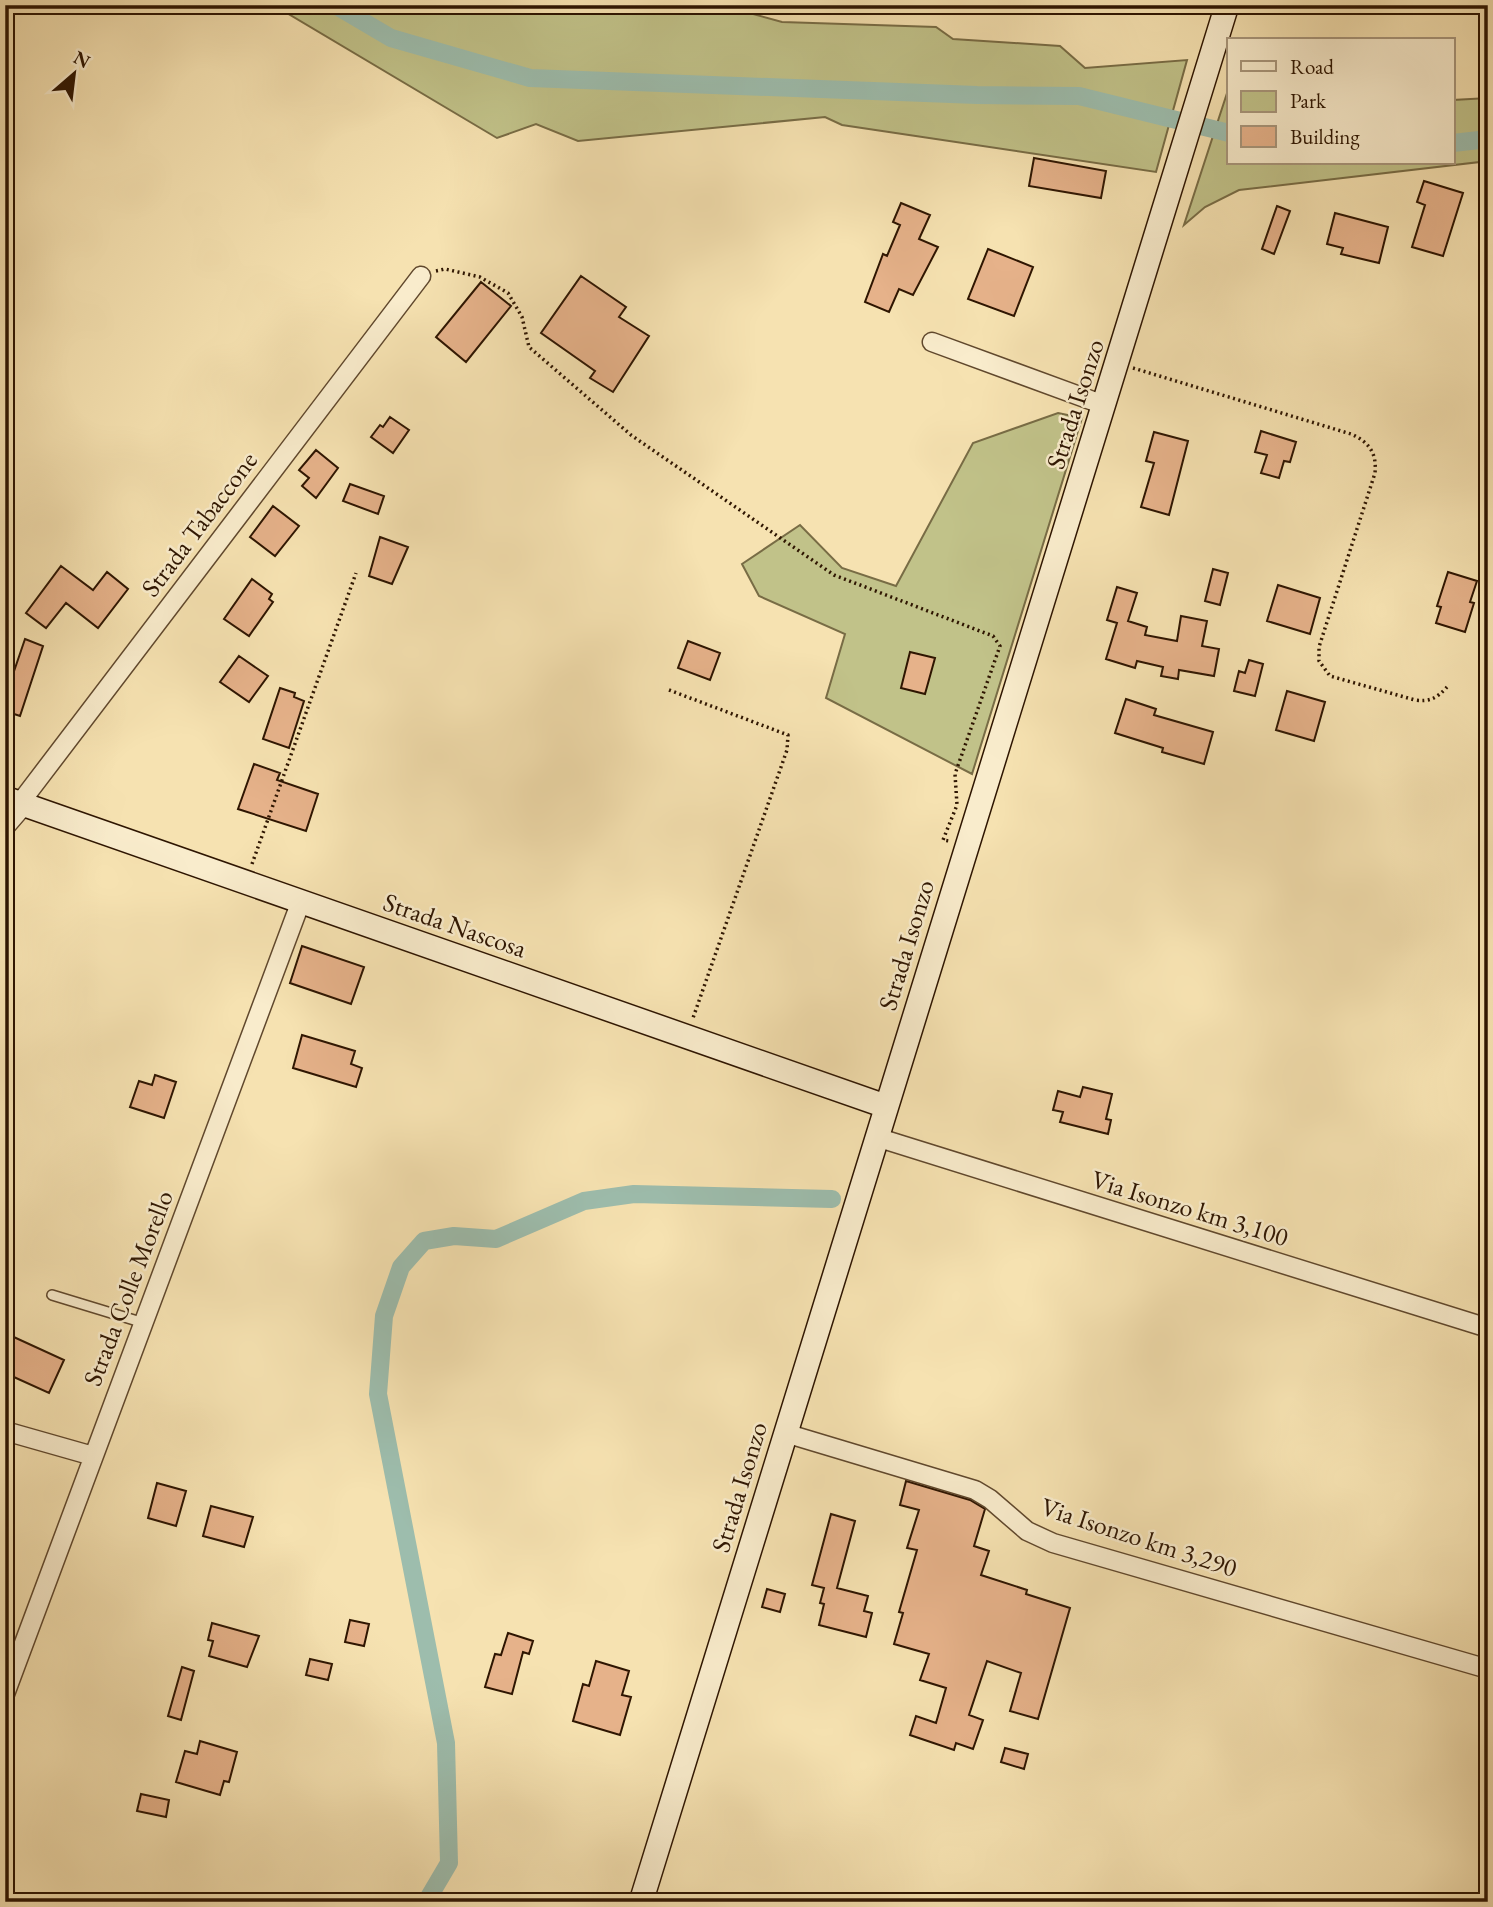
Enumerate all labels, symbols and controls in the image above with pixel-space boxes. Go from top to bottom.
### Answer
north arrow [38,38,108,108]
legend [1227,38,1454,164]
text: N [69,45,95,74]
text: Road [1290,53,1334,80]
text: Park [1290,87,1327,114]
text: Building [1290,123,1360,150]
street label: Strada Isonzo [1038,335,1112,473]
street label: Strada Tabaccone [133,445,265,603]
street label: Strada Isonzo [870,876,942,1014]
street label: Strada Nascosa [379,885,532,966]
street label: Via Isonzo km 3,100 [1087,1162,1293,1254]
street label: Strada Colle Morello [75,1185,181,1391]
street label: Strada Isonzo [703,1418,775,1556]
street label: Via Isonzo km 3,290 [1037,1489,1241,1585]

